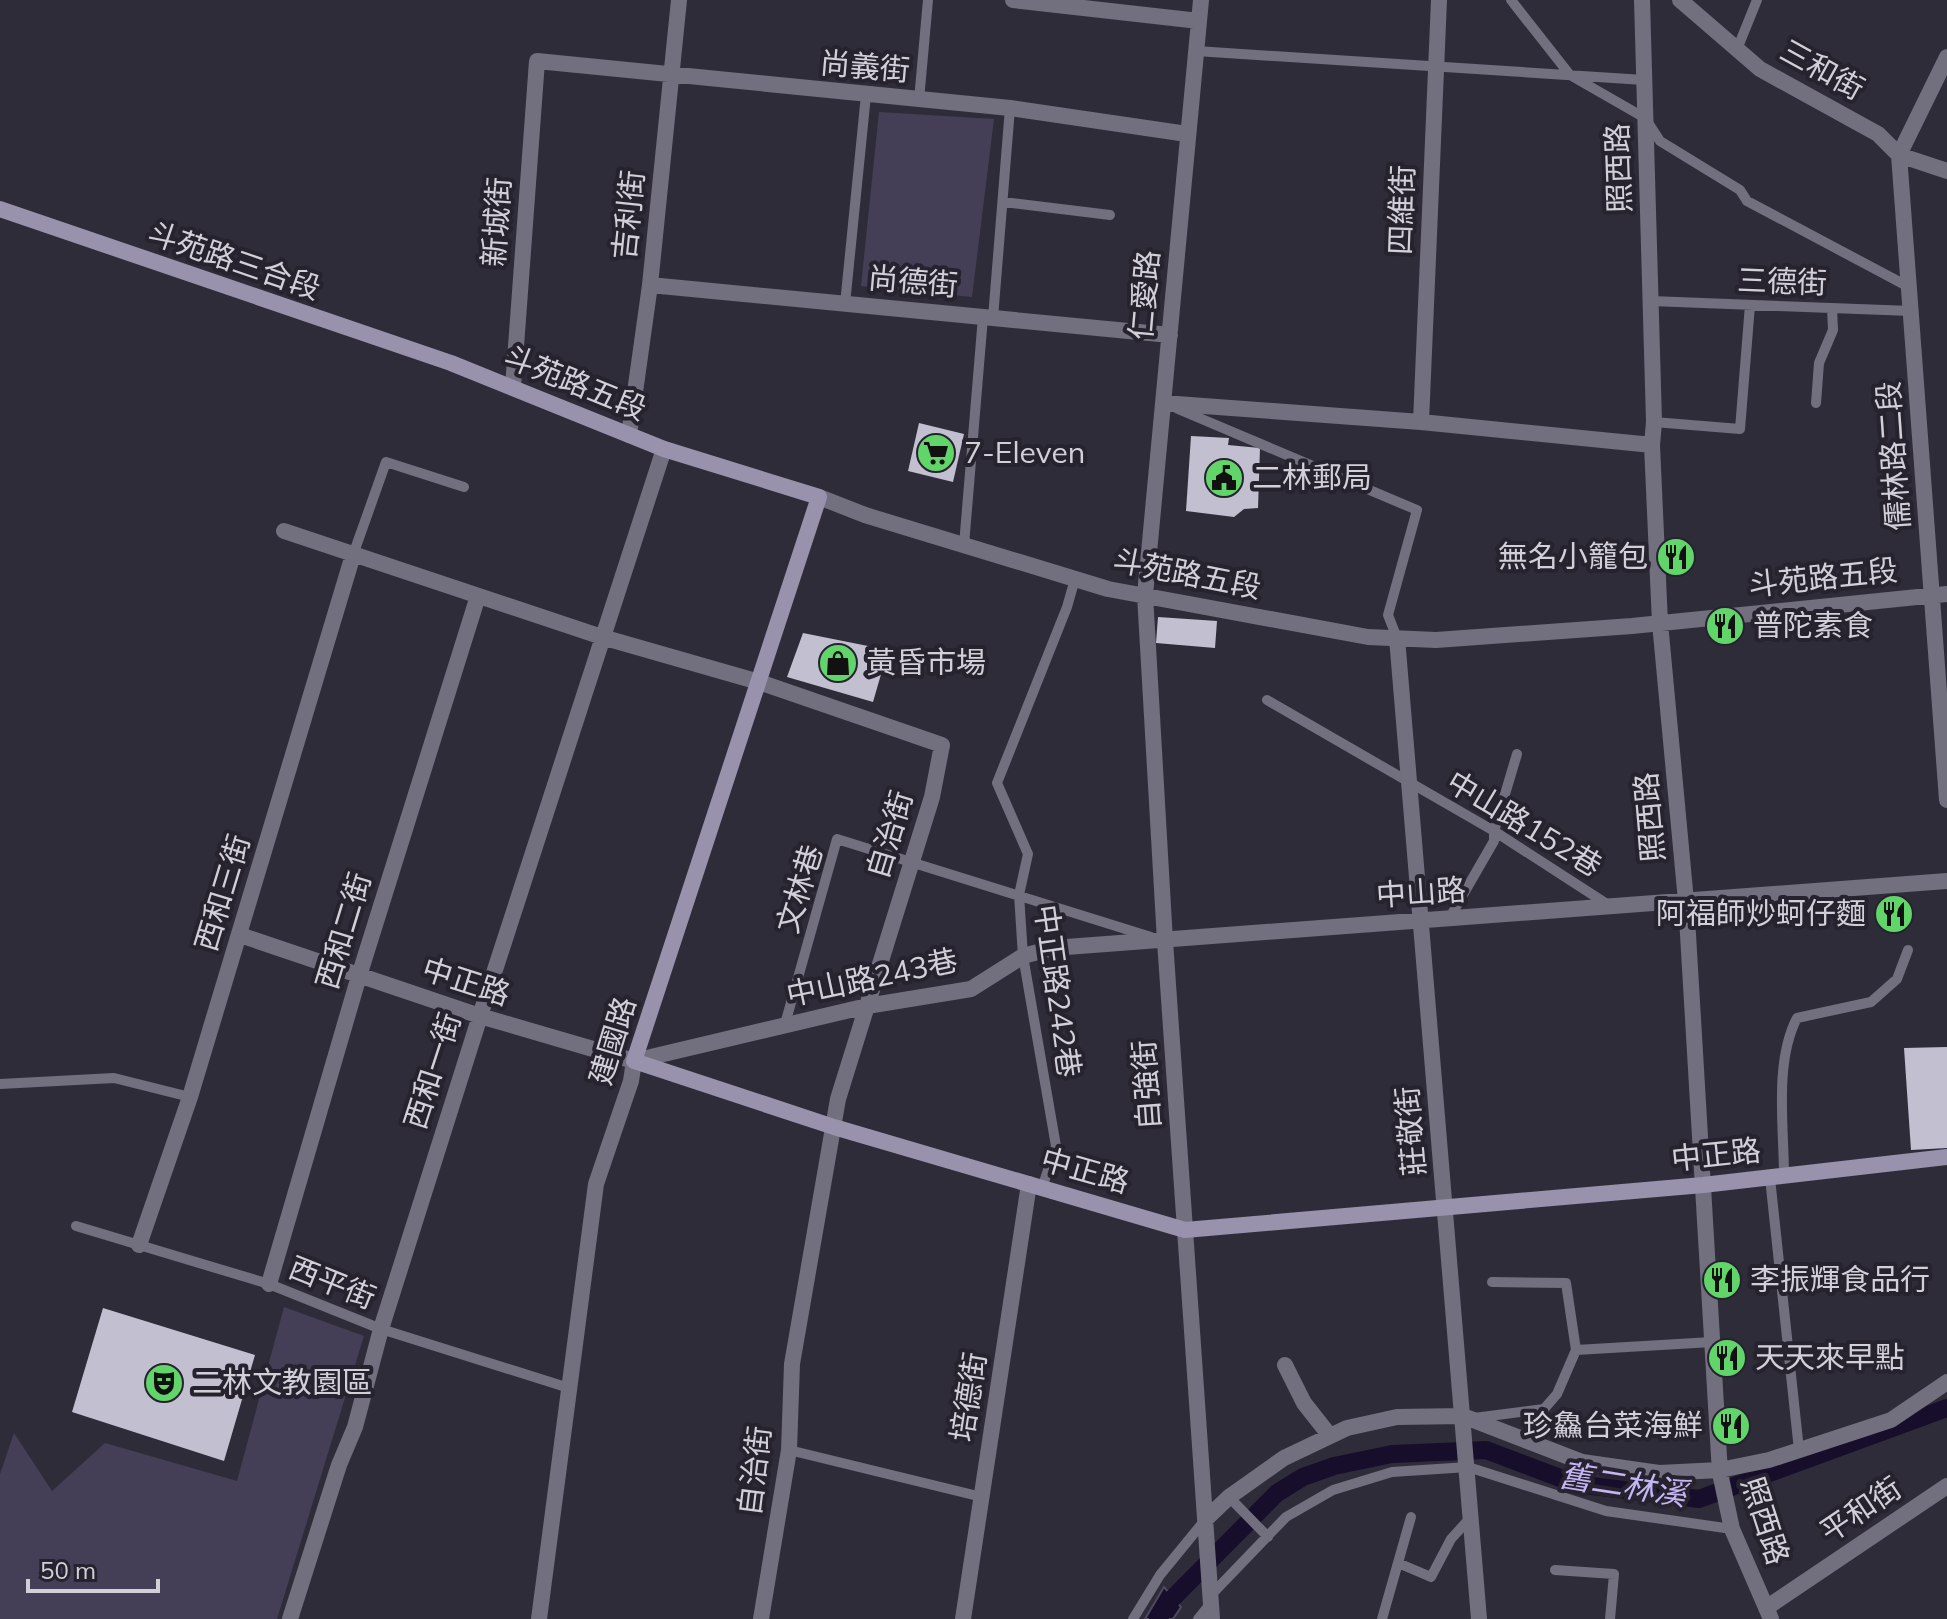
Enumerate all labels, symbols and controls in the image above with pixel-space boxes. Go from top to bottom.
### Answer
street label: 三和街 [1774,31,1871,108]
street label: 尚義街 [819,43,912,89]
street label: 照西路 [1597,122,1639,214]
street label: 四維街 [1380,164,1422,256]
street label: 吉利街 [604,168,652,262]
street label: 新城街 [474,176,518,268]
street label: 斗苑路三合段 [143,213,326,307]
street label: 仁愛路 [1121,248,1167,341]
street label: 尚德街 [867,258,960,304]
street label: 三德街 [1736,260,1828,302]
street label: 斗苑路五段 [499,336,652,428]
street label: 儒林路二段 [1869,380,1917,532]
supermarket icon: 7-Eleven [915,432,957,474]
place label: 7-Eleven [964,433,1085,471]
public building icon: 二林郵局 [1203,457,1245,499]
place label: 二林郵局 [1252,458,1372,496]
restaurant icon: 無名小籠包 [1655,536,1697,578]
place label: 無名小籠包 [1498,537,1648,575]
street label: 斗苑路五段 [1110,540,1264,606]
street label: 斗苑路五段 [1746,550,1899,604]
restaurant icon: 普陀素食 [1704,605,1746,647]
place label: 普陀素食 [1753,606,1873,644]
shop icon: 黃昏市場 [817,642,859,684]
place label: 黃昏市場 [866,643,986,681]
street label: 中山路152巷 [1440,762,1609,884]
street label: 照西路 [1626,771,1672,864]
street label: 自治街 [858,786,920,883]
street label: 西和三街 [186,830,258,956]
street label: 文林巷 [768,840,830,937]
street label: 西和二街 [307,868,379,994]
street label: 中山路 [1375,870,1467,914]
restaurant icon: 阿福師炒蚵仔麵 [1873,893,1915,935]
place label: 阿福師炒蚵仔麵 [1656,894,1866,932]
street label: 中正路242巷 [1027,902,1089,1080]
street label: 中山路243巷 [783,940,961,1014]
street label: 中正路 [418,949,515,1013]
street label: 建國路 [581,992,643,1089]
street label: 西和一街 [395,1008,469,1134]
street label: 自強街 [1124,1039,1168,1131]
street label: 莊敬街 [1387,1085,1433,1178]
street label: 中正路 [1669,1130,1763,1178]
street label: 中正路 [1037,1139,1134,1201]
street label: 西平街 [284,1248,381,1317]
restaurant icon: 李振輝食品行 [1701,1259,1743,1301]
place label: 李振輝食品行 [1750,1260,1930,1298]
restaurant icon: 天天來早點 [1706,1337,1748,1379]
place label: 天天來早點 [1755,1338,1905,1376]
street label: 培德街 [942,1349,994,1444]
theatre icon: 二林文教園區 [143,1362,185,1404]
place label: 二林文教園區 [192,1363,372,1401]
restaurant icon: 珍鱻台菜海鮮 [1710,1405,1752,1447]
place label: 珍鱻台菜海鮮 [1523,1406,1703,1444]
street label: 自治街 [730,1424,778,1518]
water label: 舊二林溪 [1557,1454,1693,1514]
street label: 平和街 [1813,1468,1908,1550]
street label: 照西路 [1734,1472,1798,1569]
scale bar [28,1543,158,1593]
text: 50 m [40,1555,96,1585]

